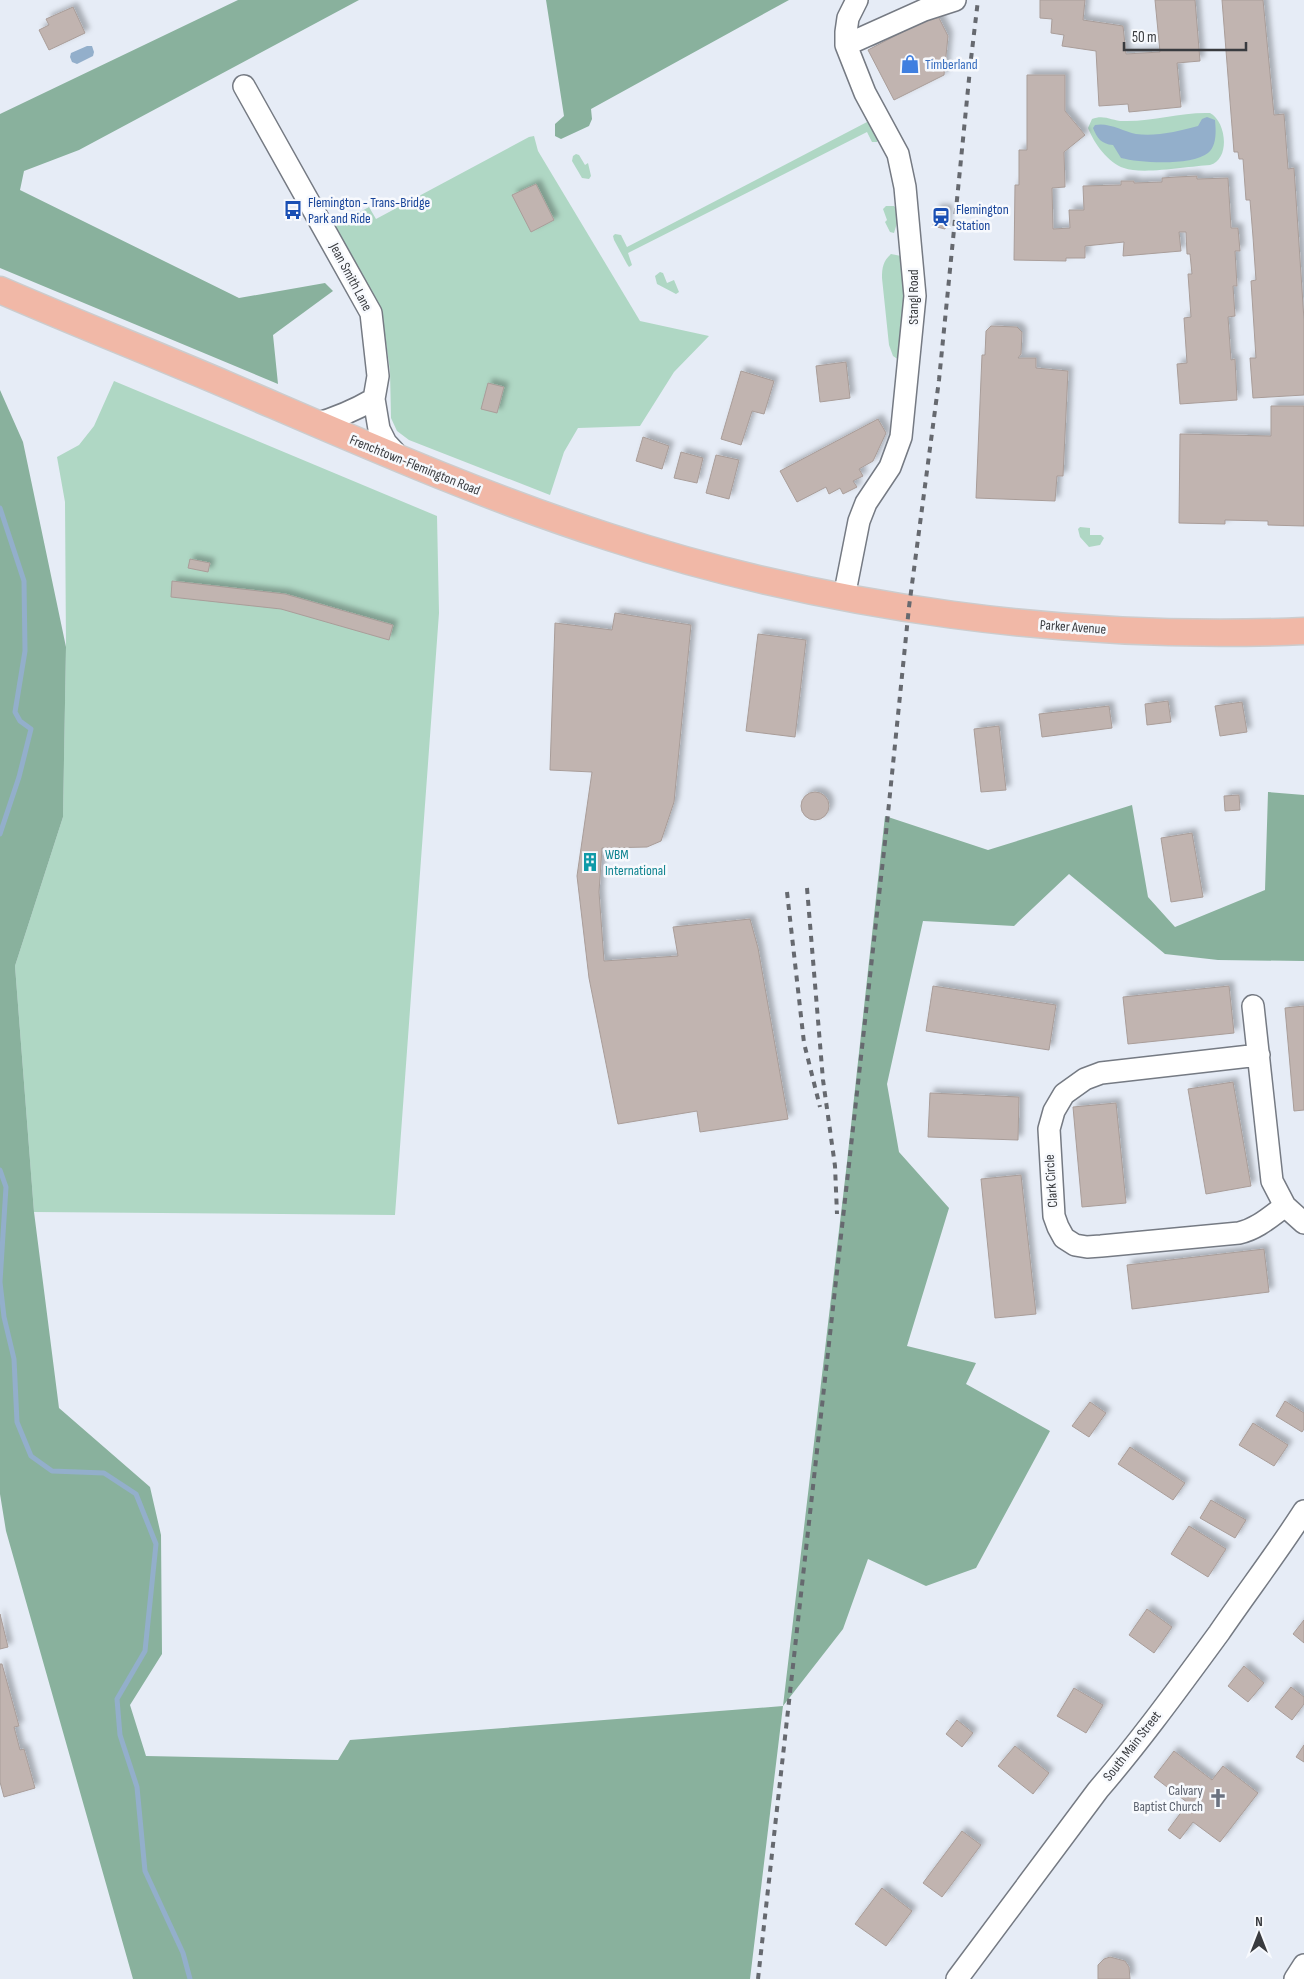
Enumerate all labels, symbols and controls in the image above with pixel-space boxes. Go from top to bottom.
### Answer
scale bar [1124,20,1246,52]
text: 50 m [1132,28,1157,47]
shop icon: Timberland [899,53,921,75]
place label: Timberland [925,56,978,73]
place label: Flemington - Trans-Bridge Park and Ride [308,194,430,227]
bus stop icon: Flemington - Trans-Bridge Park and Ride [282,199,304,221]
place label: Flemington Station [956,201,1009,234]
station icon: Flemington Station [930,206,952,228]
street label: Jean Smith Lane [326,239,376,314]
street label: Stangl Road [905,269,922,325]
street label: Frenchtown-Flemington Road [347,431,483,499]
street label: Parker Avenue [1039,616,1107,638]
place label: WBM International [605,846,666,879]
building icon: WBM International [579,851,601,873]
street label: Clark Circle [1041,1154,1061,1208]
street label: South Main Street [1099,1708,1165,1784]
place label: Calvary Baptist Church [1133,1782,1204,1815]
church icon: Calvary Baptist Church [1207,1787,1229,1809]
north arrow [1234,1909,1284,1959]
text: N [1255,1913,1263,1930]

